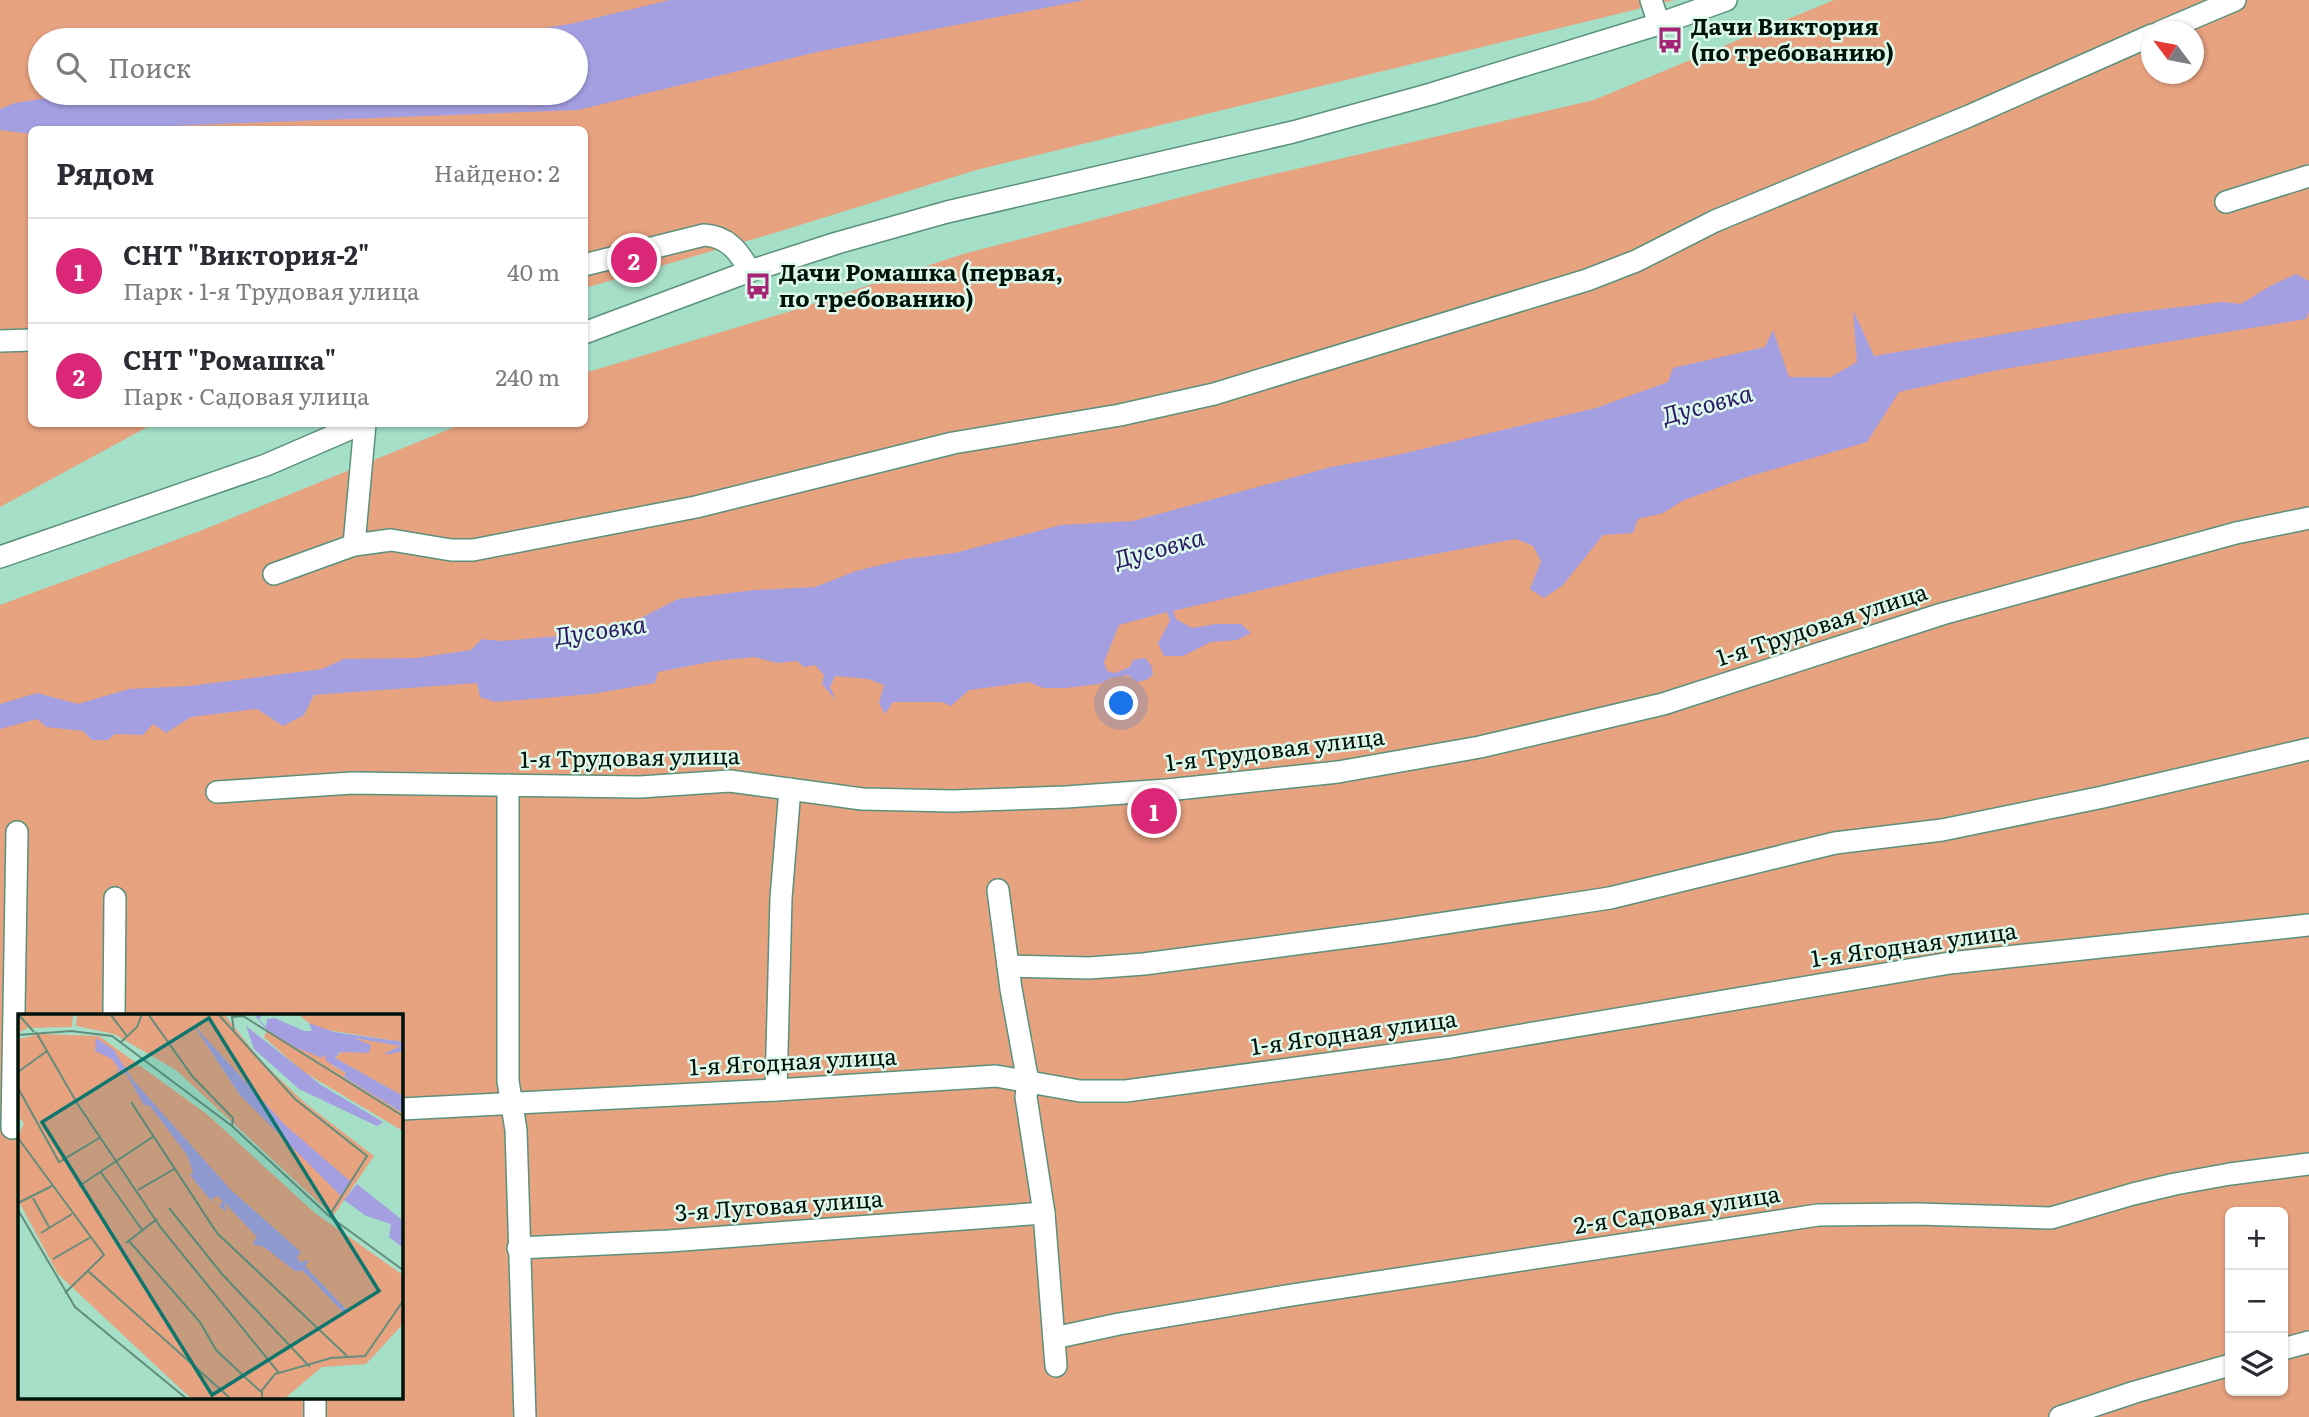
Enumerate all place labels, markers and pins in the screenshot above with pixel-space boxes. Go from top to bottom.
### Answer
place label: Дачи Виктория (по требованию) [1691,8,1894,68]
bus stop icon: Дачи Виктория (по требованию) [1655,25,1685,55]
pin: 2 [611,234,657,286]
place label: Дачи Ромашка (первая, по требованию) [779,254,1063,314]
bus stop icon: Дачи Ромашка (первая, по требованию) [743,271,773,301]
pin: 1 [1131,785,1177,837]

